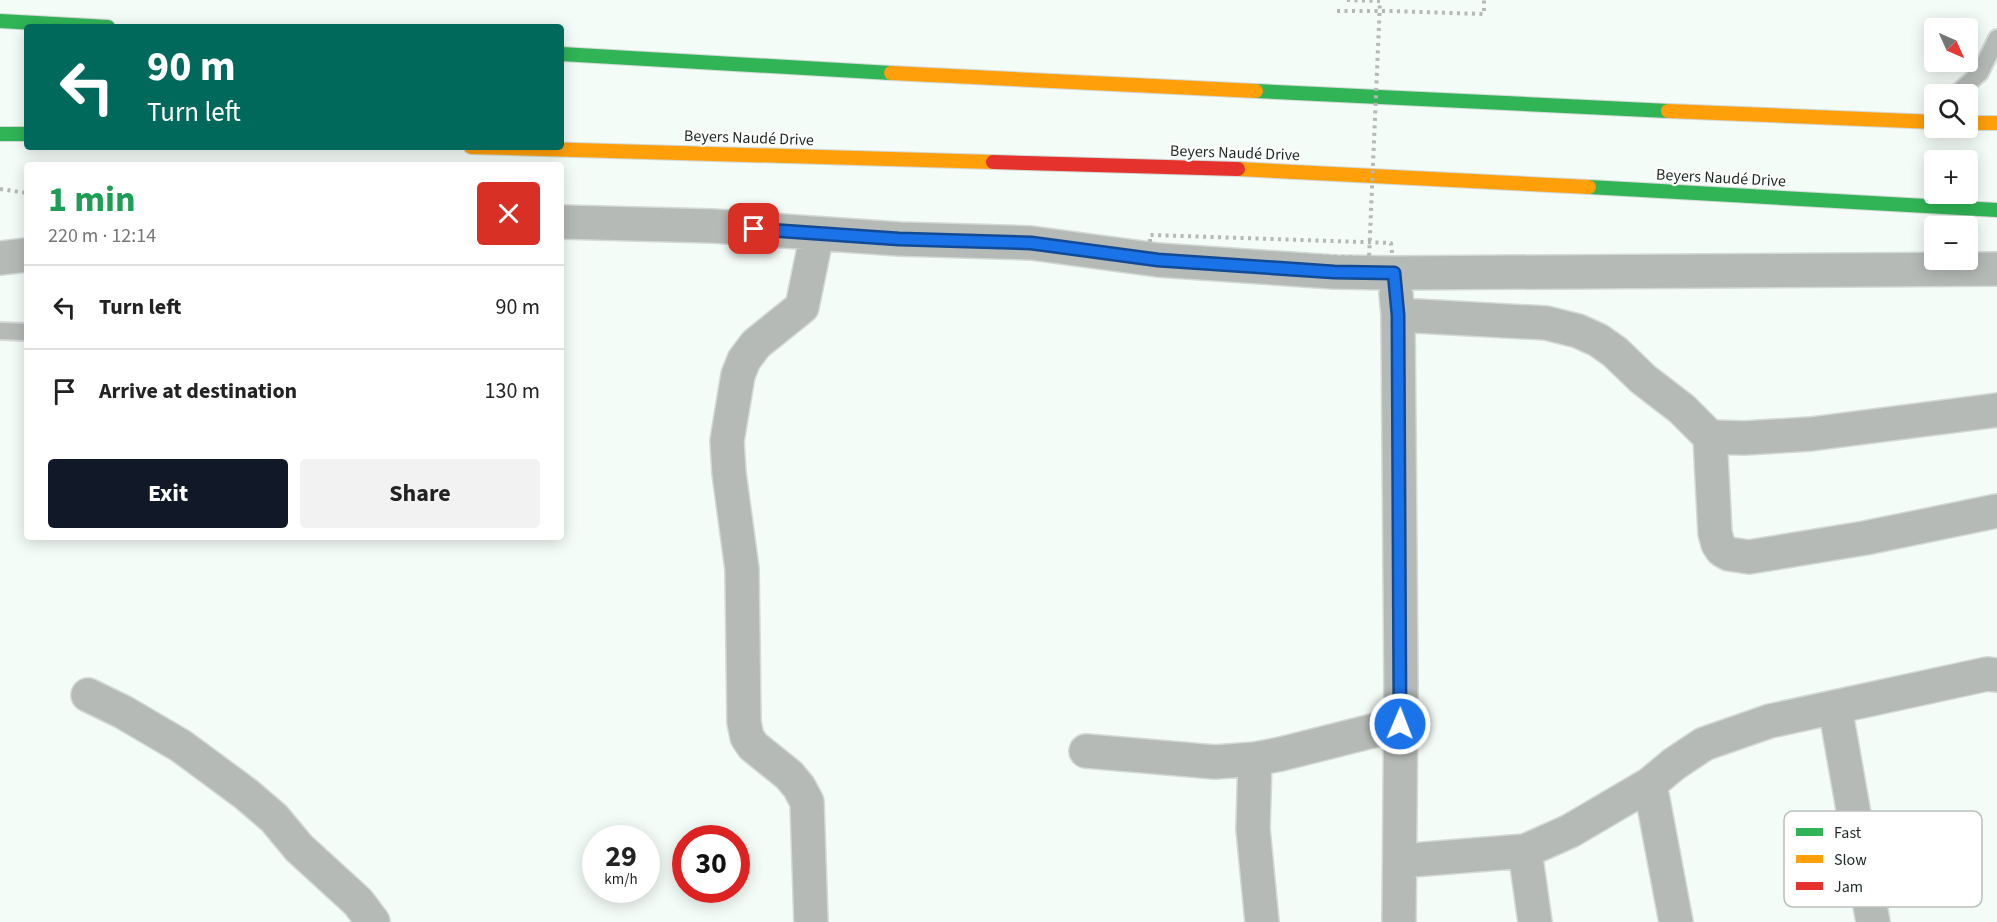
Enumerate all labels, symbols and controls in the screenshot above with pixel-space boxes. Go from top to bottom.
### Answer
north arrow [1924,18,1978,72]
map controls [1924,18,1978,270]
text: 90 m [147,37,236,97]
icon: left [48,48,126,126]
button: search [1924,84,1978,138]
text: Turn left [147,93,241,132]
street label: Beyers Naudé Drive [684,125,814,151]
street label: Beyers Naudé Drive [1170,140,1300,166]
button: + [1924,150,1978,204]
street label: Beyers Naudé Drive [1656,164,1787,192]
text: 1 min [48,174,136,225]
button: close [477,182,540,245]
pin [728,203,779,254]
icon: arrive [737,212,770,245]
button: − [1924,216,1978,270]
text: 220 m · 12:14 [48,222,156,250]
icon: left [48,291,81,324]
text: Turn left [99,291,181,323]
text: 90 m [495,291,540,323]
icon: arrive [48,375,81,408]
text: Arrive at destination [99,375,297,407]
text: 130 m [485,375,540,407]
button: Exit [48,459,288,528]
button: Share [300,459,540,528]
position arrow [1368,692,1432,756]
legend [1784,811,1982,907]
text: Fast [1834,822,1862,844]
speed limit sign: 30 [672,825,750,903]
text: 29 [605,835,637,878]
text: Slow [1834,849,1867,871]
text: km/h [604,869,638,890]
text: Jam [1834,876,1863,898]

